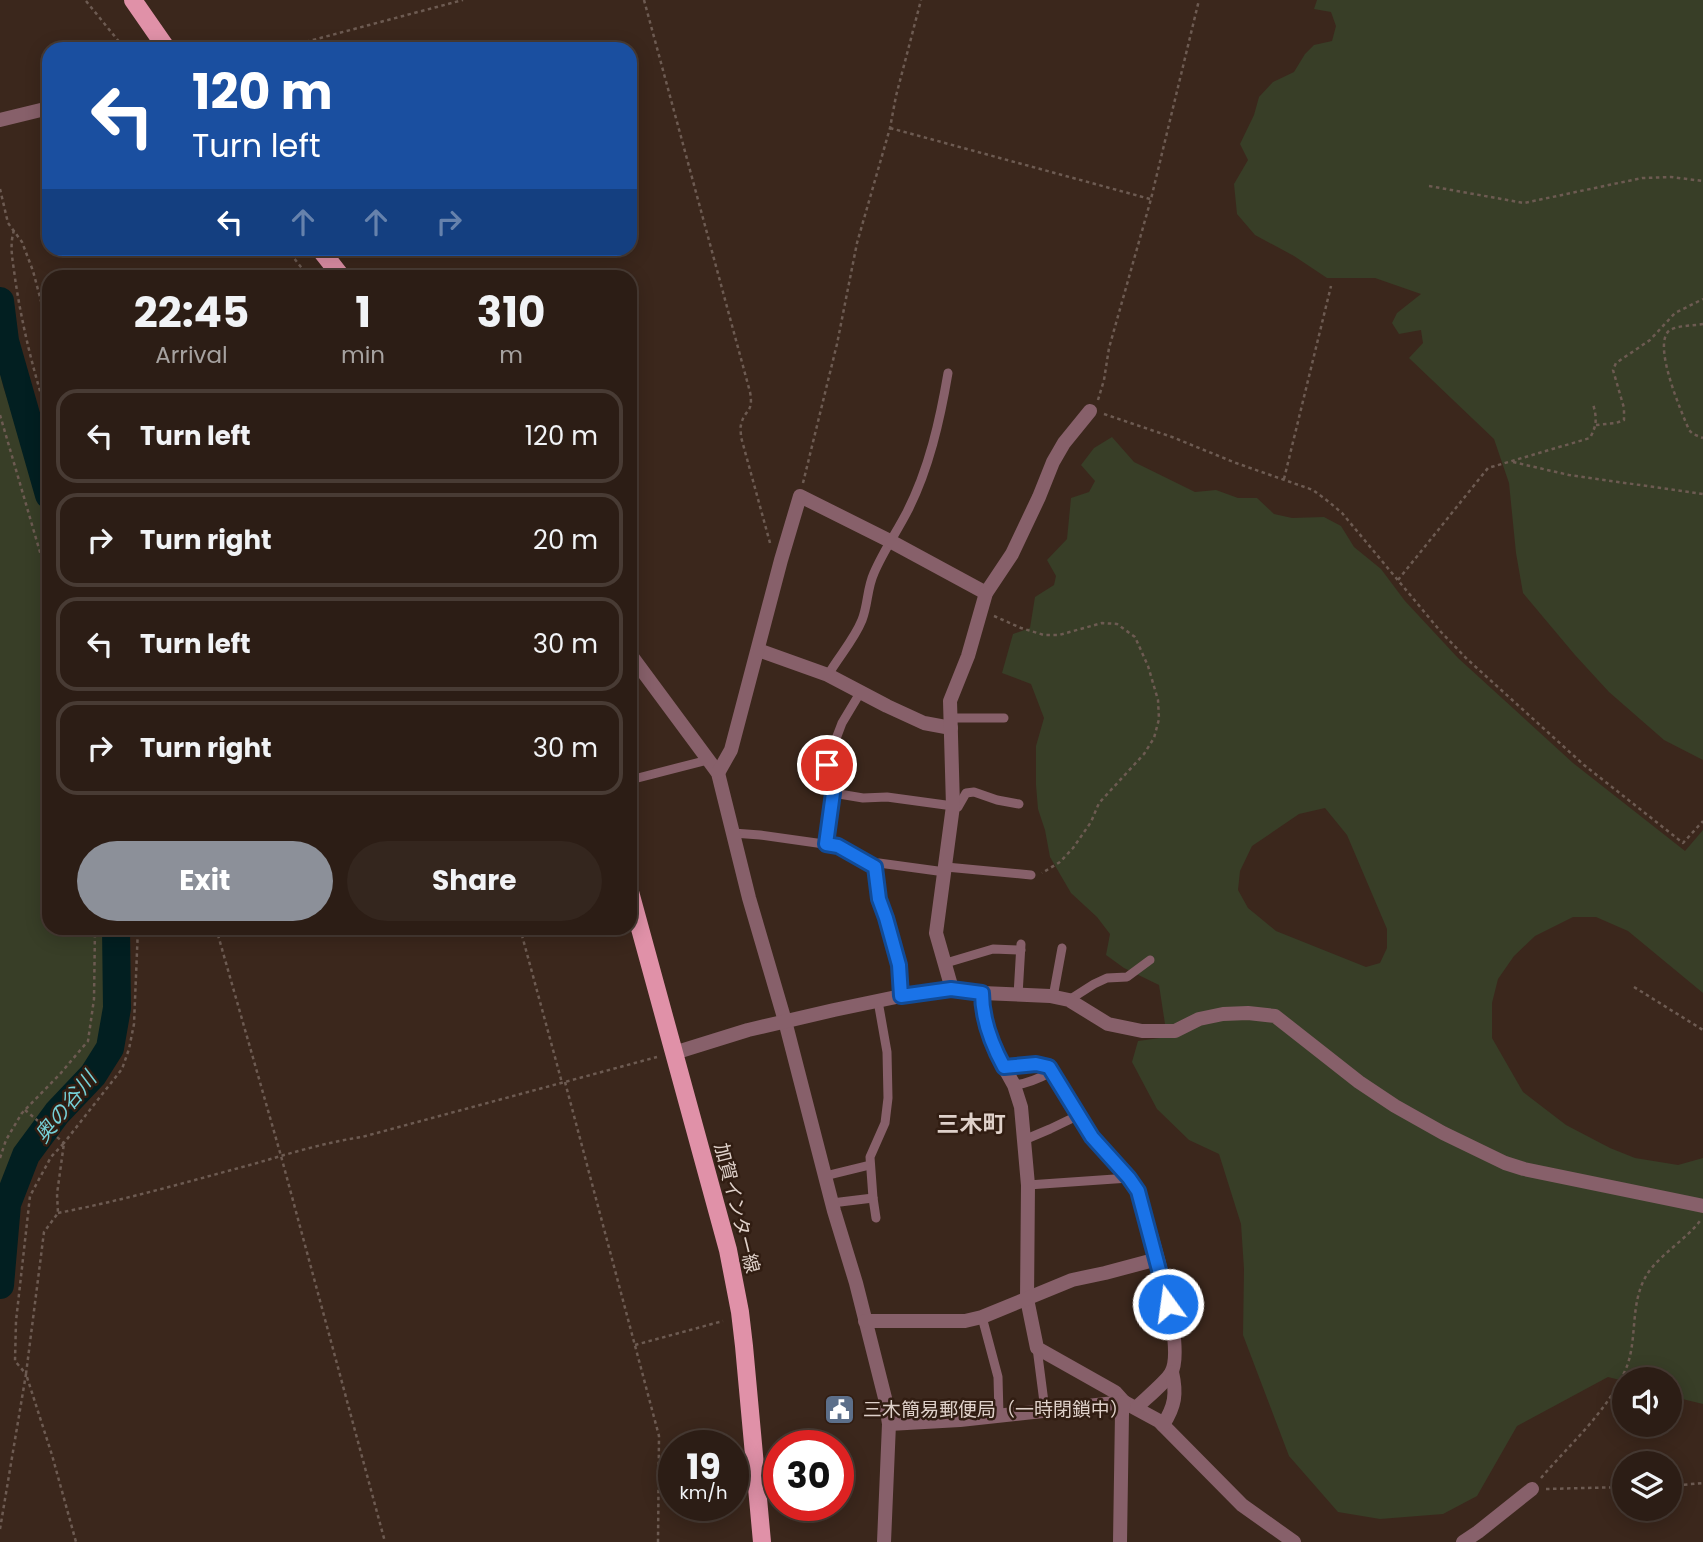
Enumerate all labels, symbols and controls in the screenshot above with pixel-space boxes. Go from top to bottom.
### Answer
text: 120 m [192,58,333,126]
icon: left [77,70,168,161]
text: Turn left [192,123,321,168]
icon: left [211,203,249,241]
icon: ahead [284,203,322,241]
icon: ahead [357,203,395,241]
icon: right [430,203,468,241]
text: 22:45 [134,283,249,342]
text: 1 [355,283,371,342]
text: 310 [477,283,545,342]
text: Arrival [155,339,228,371]
text: min [341,339,385,371]
text: m [499,339,523,371]
icon: left [81,417,119,455]
text: Turn left [140,418,251,454]
text: 120 m [525,418,598,454]
icon: right [81,521,119,559]
text: Turn right [140,522,272,558]
text: 20 m [533,522,598,558]
icon: left [81,625,119,663]
text: Turn left [140,626,251,662]
text: 30 m [533,626,598,662]
icon: right [81,729,119,767]
text: Turn right [140,730,272,766]
text: 30 m [533,730,598,766]
pin [797,735,857,795]
icon: arrive [808,746,846,784]
button: Exit [77,841,333,921]
button: Share [347,841,602,921]
water label: 奥の谷川 [27,1064,104,1149]
district label: 三木町 [937,1108,1006,1140]
street label: 加賀インター線 [708,1140,766,1276]
position arrow [1131,1267,1205,1341]
map controls [1612,1367,1682,1521]
button: sound [1612,1367,1682,1437]
public building icon: 三木簡易郵便局（一時閉鎖中） [823,1392,857,1426]
place label: 三木簡易郵便局（一時閉鎖中） [863,1396,1129,1423]
speed limit sign: 30 [763,1430,854,1521]
text: 19 [686,1442,721,1491]
button: layers [1612,1451,1682,1521]
text: km/h [680,1480,727,1505]

